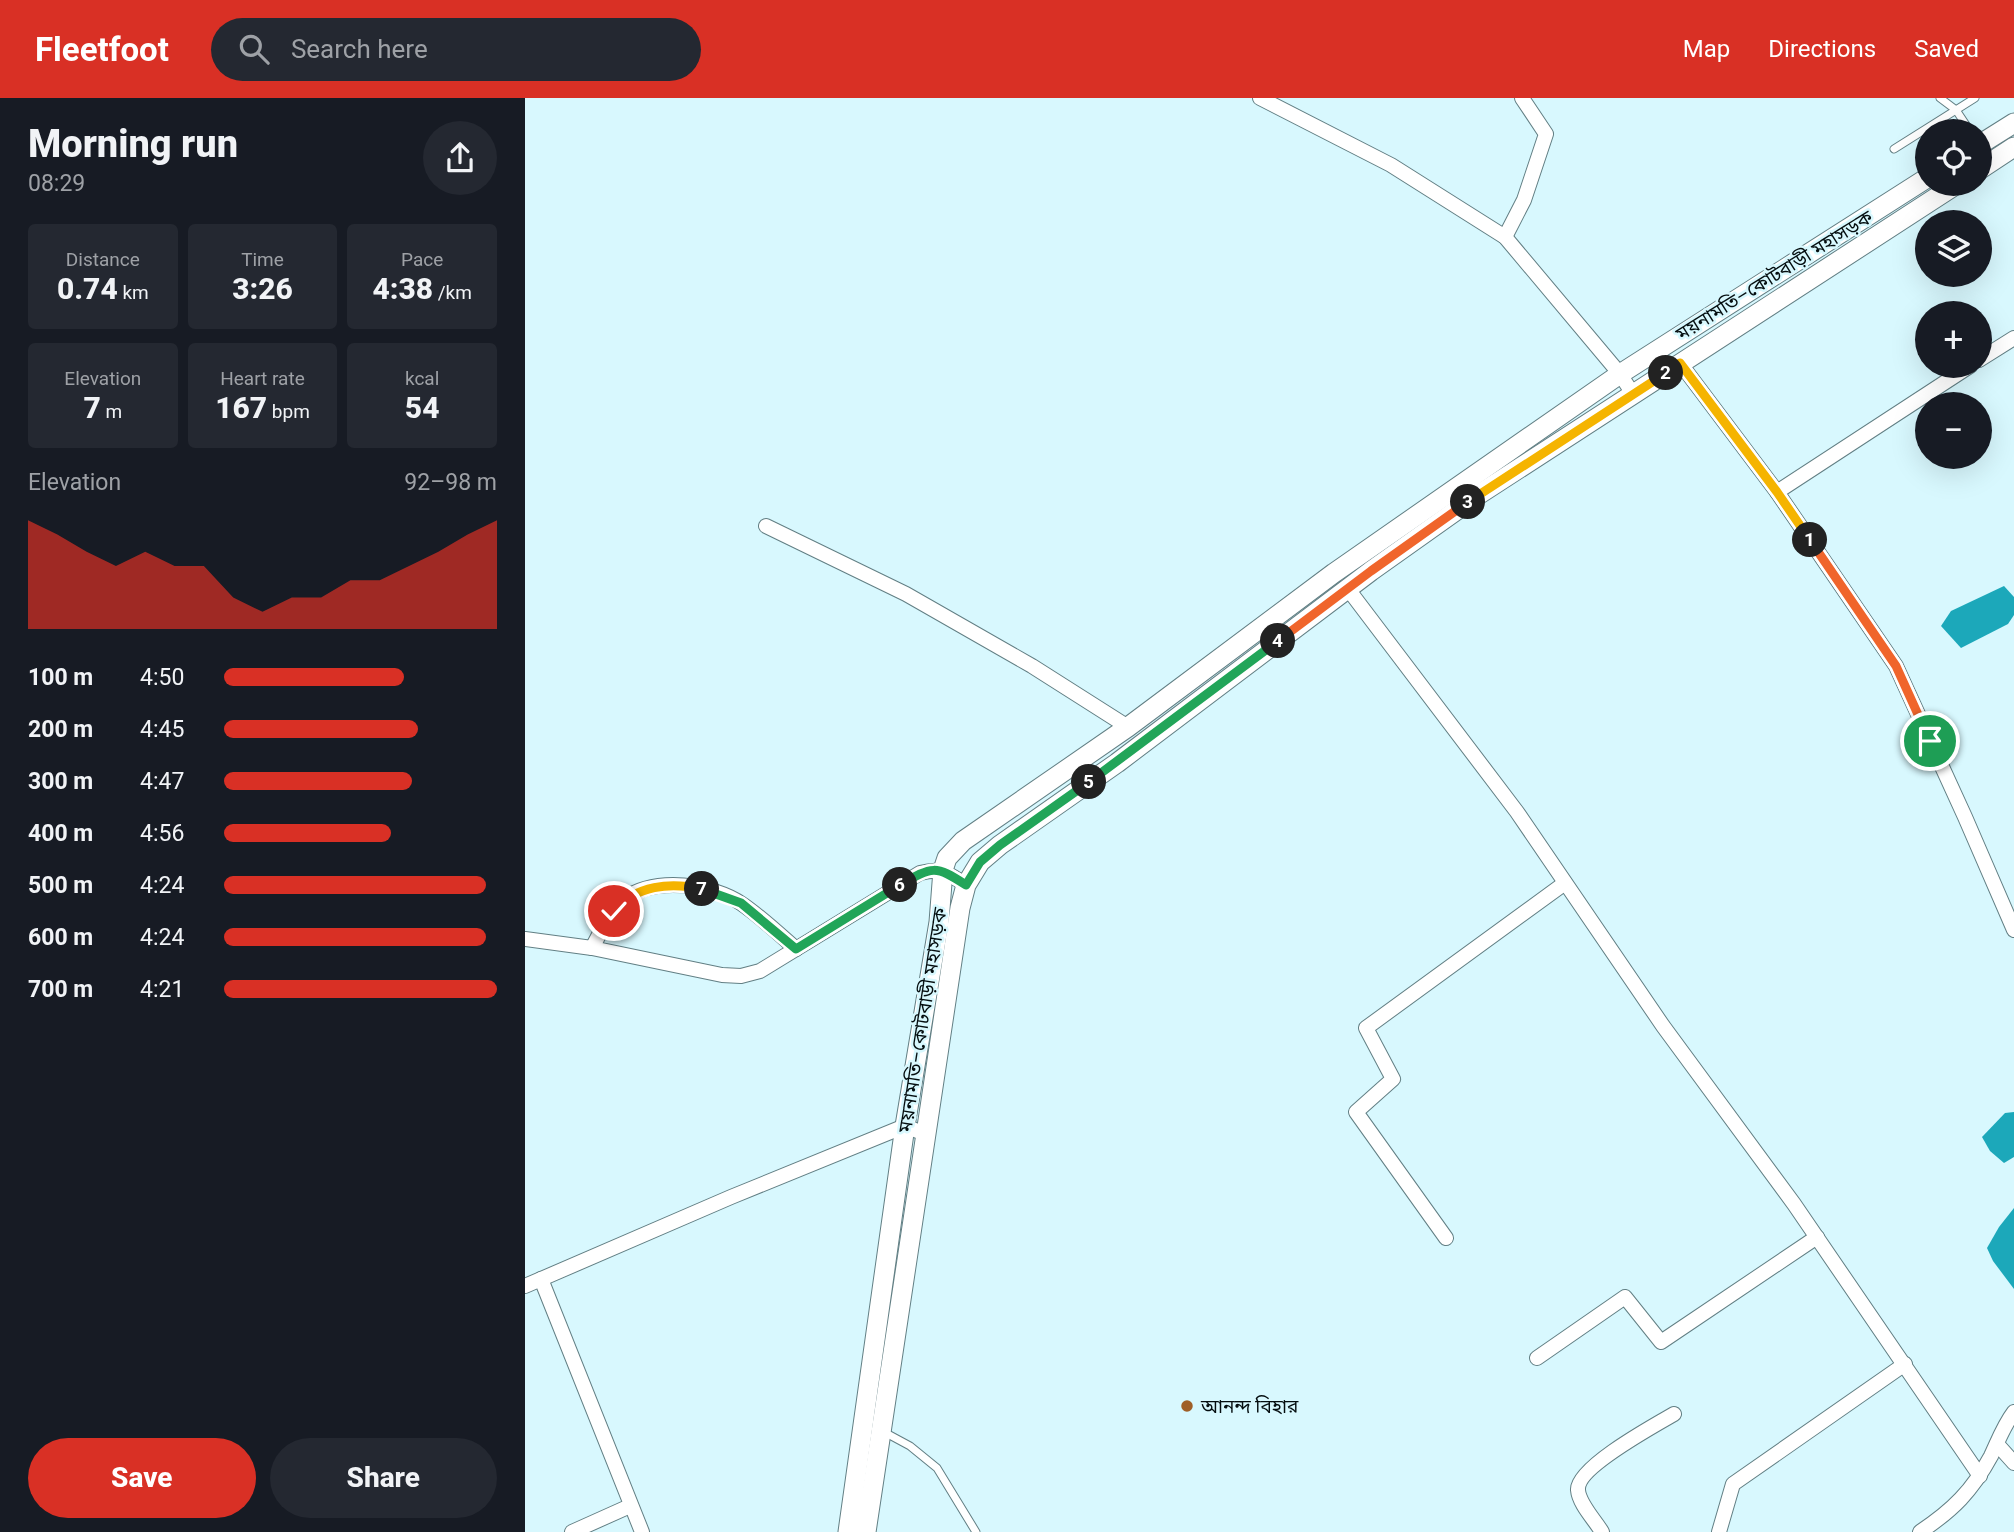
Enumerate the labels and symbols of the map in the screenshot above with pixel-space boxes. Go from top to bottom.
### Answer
street label: ময়নামতি–কোটবাড়ী মহাসড়ক [1671,205,1877,346]
pin: 2 [1649,356,1683,390]
pin: 3 [1451,484,1485,520]
pin: 1 [1793,522,1827,558]
pin: 4 [1261,624,1295,658]
pin [1900,711,1960,771]
pin: 5 [1071,764,1107,800]
pin: 6 [883,868,917,902]
pin: 7 [685,872,719,906]
pin [584,881,644,941]
street label: ময়নামতি–কোটবাড়ী মহাসড়ক [893,905,952,1135]
place label: আনন্দ বিহার [1200,1395,1299,1418]
marker: আনন্দ বিহার [1179,1398,1195,1414]

